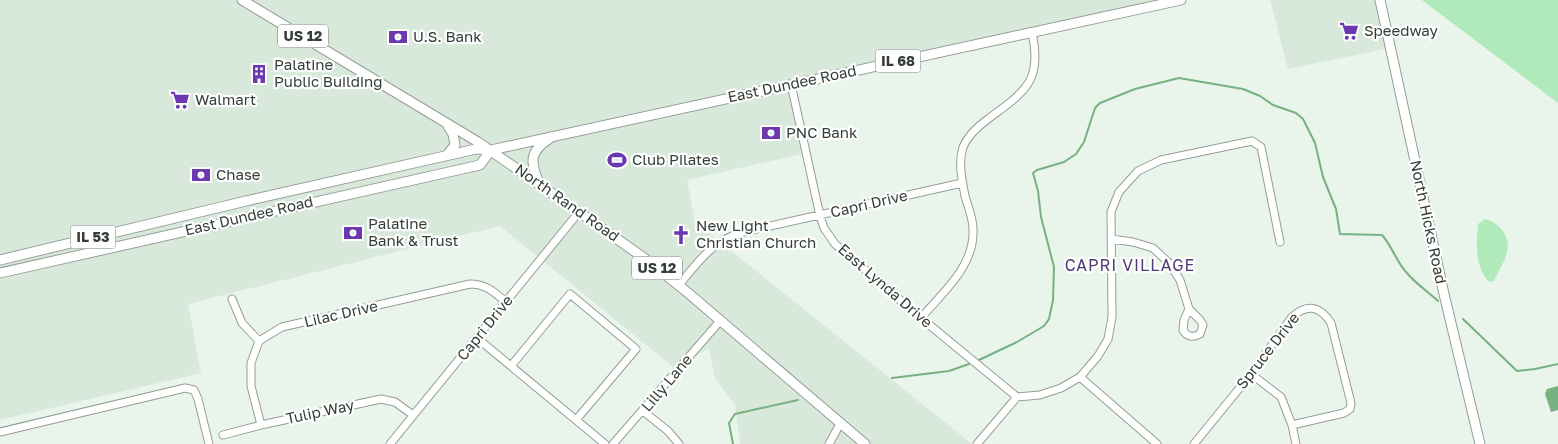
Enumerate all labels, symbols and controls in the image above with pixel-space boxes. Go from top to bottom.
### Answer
supermarket icon: Speedway [1338,20,1360,42]
place label: Speedway [1364,21,1438,39]
road number: US 12 [278,24,328,48]
bank icon: U.S. Bank [387,26,409,48]
place label: U.S. Bank [413,27,482,45]
road number: IL 68 [876,49,920,72]
place label: Palatine Public Building [274,55,382,90]
street label: East Dundee Road [726,61,858,105]
building icon: Palatine Public Building [248,63,270,85]
supermarket icon: Walmart [169,89,191,111]
place label: Walmart [195,90,256,108]
bank icon: PNC Bank [760,122,782,144]
place label: PNC Bank [786,123,858,141]
sports icon: Club Pilates [606,149,628,171]
place label: Club Pilates [632,150,719,168]
street label: North Hicks Road [1407,158,1451,285]
street label: North Rand Road [512,160,623,245]
bank icon: Chase [190,164,212,186]
place label: Chase [216,165,261,183]
street label: Capri Drive [828,185,909,221]
street label: East Dundee Road [183,192,315,239]
place label: Palatine Bank & Trust [368,214,459,249]
place label: New Light Christian Church [696,216,816,251]
bank icon: Palatine Bank & Trust [342,222,364,244]
church icon: New Light Christian Church [670,224,692,246]
road number: IL 53 [70,226,116,248]
street label: East Lynda Drive [835,239,937,331]
district label: CAPRI VILLAGE [1065,255,1195,275]
road number: US 12 [632,256,682,280]
street label: Capri Drive [452,291,516,364]
street label: Lilac Drive [302,296,380,330]
street label: Spruce Drive [1232,309,1303,392]
street label: Lilly Lane [637,350,696,415]
street label: Tulip Way [284,395,356,427]

